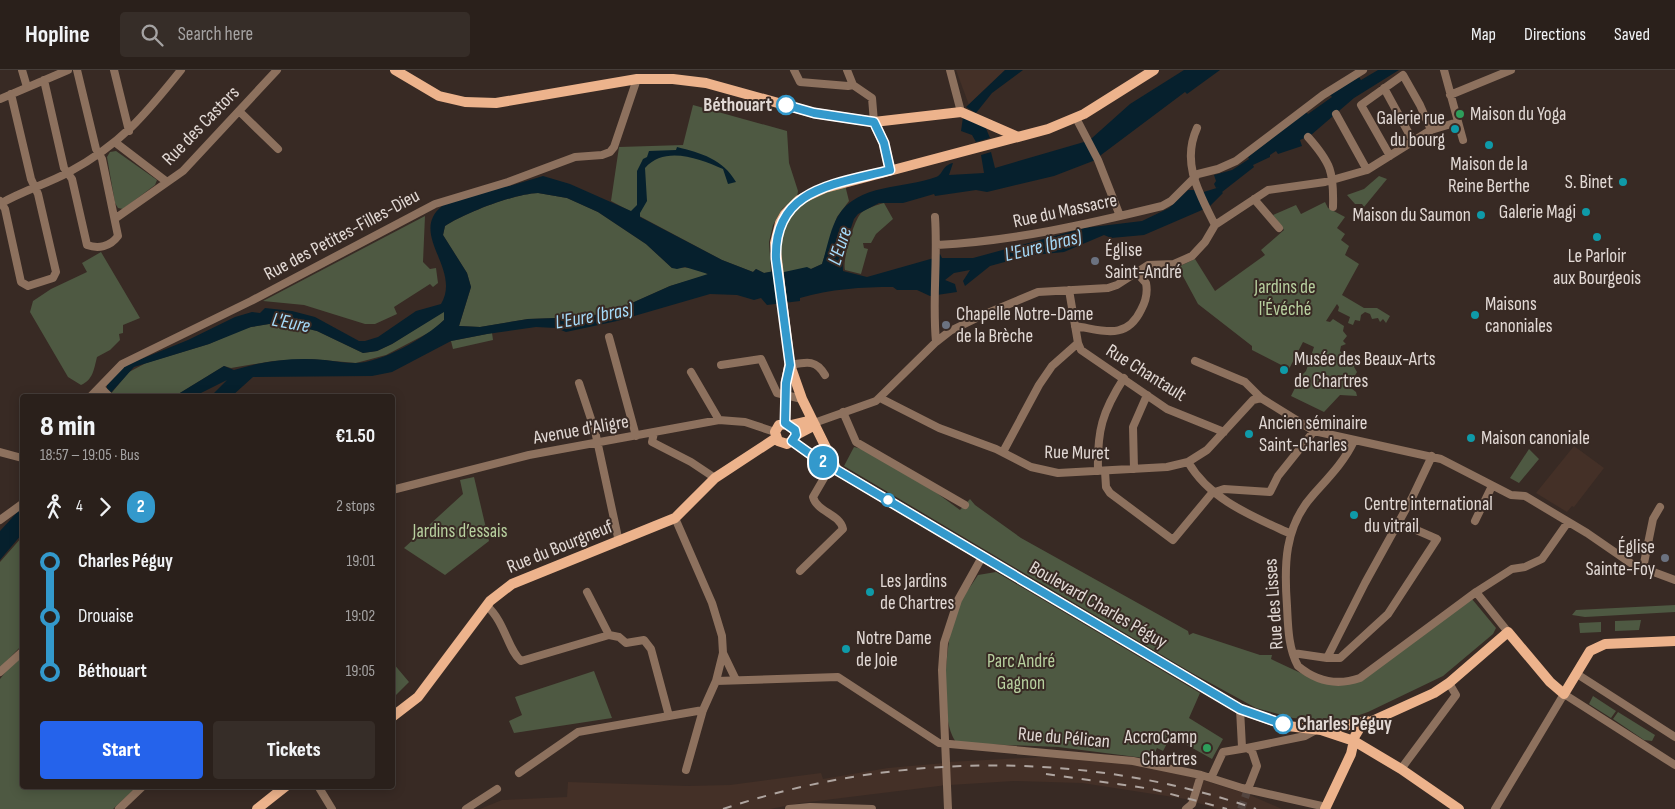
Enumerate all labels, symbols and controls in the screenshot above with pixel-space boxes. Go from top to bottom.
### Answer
search box [120,12,470,57]
text: Hopline [25,20,90,49]
icon: search [138,21,166,49]
text: Search here [178,23,253,46]
text: Map [1471,24,1496,45]
text: Directions [1524,24,1586,45]
text: Saved [1614,24,1650,45]
street label: Rue des Castors [158,81,245,170]
place label: Béthouart [703,94,772,117]
marker: Béthouart [776,95,796,115]
place label: Maison du Yoga [1470,103,1566,126]
place label: Galerie rue du bourg [1376,107,1445,152]
marker: Maison du Yoga [1454,108,1466,120]
marker: Galerie rue du bourg [1449,123,1461,135]
marker: Maison de la Reine Berthe [1483,139,1495,151]
place label: Maison de la Reine Berthe [1448,153,1530,198]
place label: S. Binet [1565,171,1613,194]
marker: S. Binet [1617,176,1629,188]
street label: Rue des Petites-Filles-Dieu [260,184,424,286]
street label: Rue du Massacre [1011,189,1119,233]
place label: Galerie Magi [1499,201,1576,224]
place label: Maison du Saumon [1353,204,1471,227]
marker: Galerie Magi [1580,206,1592,218]
marker: Maison du Saumon [1475,209,1487,221]
water label: L'Eure [823,224,857,268]
water label: L'Eure (bras) [1002,225,1085,267]
marker: Le Parloir aux Bourgeois [1591,231,1603,243]
place label: Église Saint-André [1105,239,1182,284]
place label: Le Parloir aux Bourgeois [1553,245,1641,290]
marker: Église Saint-André [1089,255,1101,267]
park label: Jardins de l'Évéché [1253,276,1316,321]
place label: Maisons canoniales [1485,293,1553,338]
water label: L'Eure (bras) [553,297,636,335]
place label: Chapelle Notre-Dame de la Brèche [956,303,1093,348]
water label: L'Eure [270,308,312,338]
marker: Maisons canoniales [1469,309,1481,321]
marker: Chapelle Notre-Dame de la Brèche [940,319,952,331]
street label: Rue Chantault [1101,339,1191,407]
place label: Musée des Beaux-Arts de Chartres [1294,348,1436,393]
marker: Musée des Beaux-Arts de Chartres [1278,364,1290,376]
text: 8 min [40,410,95,443]
street label: Avenue d'Aligre [530,410,631,450]
place label: Ancien séminaire Saint-Charles [1258,412,1368,457]
text: €1.50 [335,425,375,448]
place label: Maison canoniale [1481,427,1590,450]
marker: Ancien séminaire Saint-Charles [1243,428,1255,440]
marker: Maison canoniale [1465,432,1477,444]
street label: Rue Muret [1044,441,1110,465]
text: 18:57 – 19:05 · Bus [40,446,139,465]
line badge: 2 [807,446,839,478]
text: 2 [819,451,827,472]
icon: walk [40,493,68,521]
icon: forward [91,493,119,521]
unlabelled marker [881,493,895,507]
place label: Centre international du vitrail [1364,493,1493,538]
text: 2 [137,496,145,517]
text: 4 [76,497,83,516]
text: 2 stops [336,497,375,516]
marker: Centre international du vitrail [1348,509,1360,521]
street label: Rue du Bourgneuf [504,515,617,579]
park label: Jardins d’essais [412,520,508,543]
place label: Église Sainte-Foy [1585,536,1656,581]
text: Charles Péguy [78,550,173,573]
text: 19:01 [347,552,375,571]
marker: Église Sainte-Foy [1659,552,1671,564]
street label: Boulevard Charles Péguy [1025,556,1172,654]
street label: Rue des Lisses [1259,558,1289,650]
place label: Les Jardins de Chartres [880,570,955,615]
marker: Les Jardins de Chartres [864,586,876,598]
text: Drouaise [78,605,134,628]
text: 19:02 [346,607,375,626]
place label: Notre Dame de Joie [856,627,932,672]
marker: Notre Dame de Joie [840,643,852,655]
park label: Parc André Gagnon [987,650,1055,695]
text: Béthouart [78,660,147,683]
text: 19:05 [346,662,375,681]
place label: Charles Péguy [1297,713,1392,736]
marker: Charles Péguy [1273,714,1293,734]
button: Start [40,721,203,779]
button: Tickets [213,721,375,779]
street label: Rue du Pélican [1017,723,1111,753]
place label: AccroCamp Chartres [1123,726,1197,771]
marker: AccroCamp Chartres [1201,742,1213,754]

